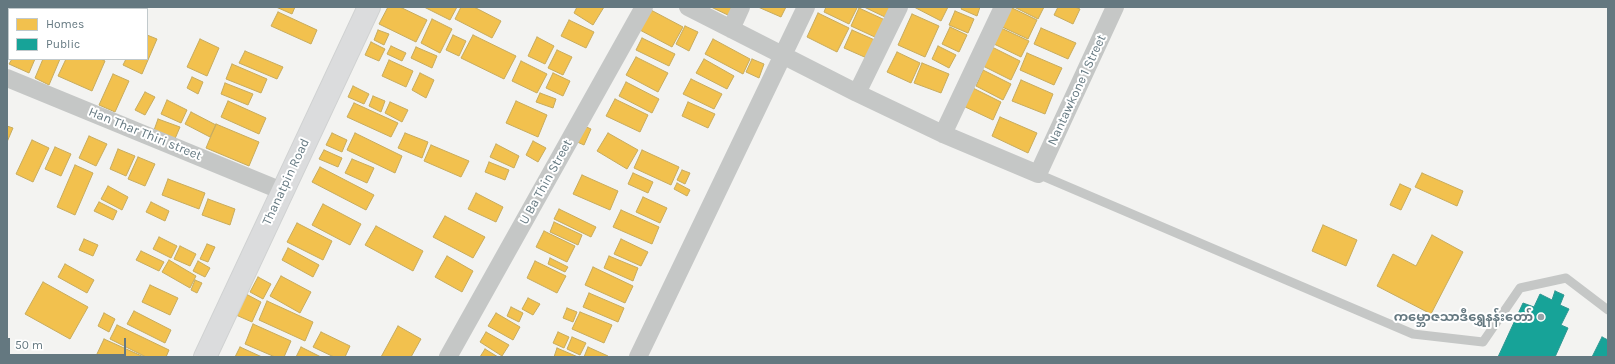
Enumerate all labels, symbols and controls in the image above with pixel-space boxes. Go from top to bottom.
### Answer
legend [8,8,148,60]
text: Homes [46,17,84,31]
street label: Nantawkone 1 Street [1044,32,1110,148]
text: Public [46,37,80,51]
street label: Han Thar Thiri street [86,104,204,164]
street label: Thanatpin Road [259,136,313,228]
street label: U Ba Thin Street [516,137,576,227]
place label: ကမ္ဘောဇသာဒီရွှေနန်းတော် [1394,309,1533,325]
marker: ကမ္ဘောဇသာဒီရွှေနန်းတော် [1536,312,1546,322]
scale bar [10,330,128,356]
text: 50 m [15,338,43,352]

